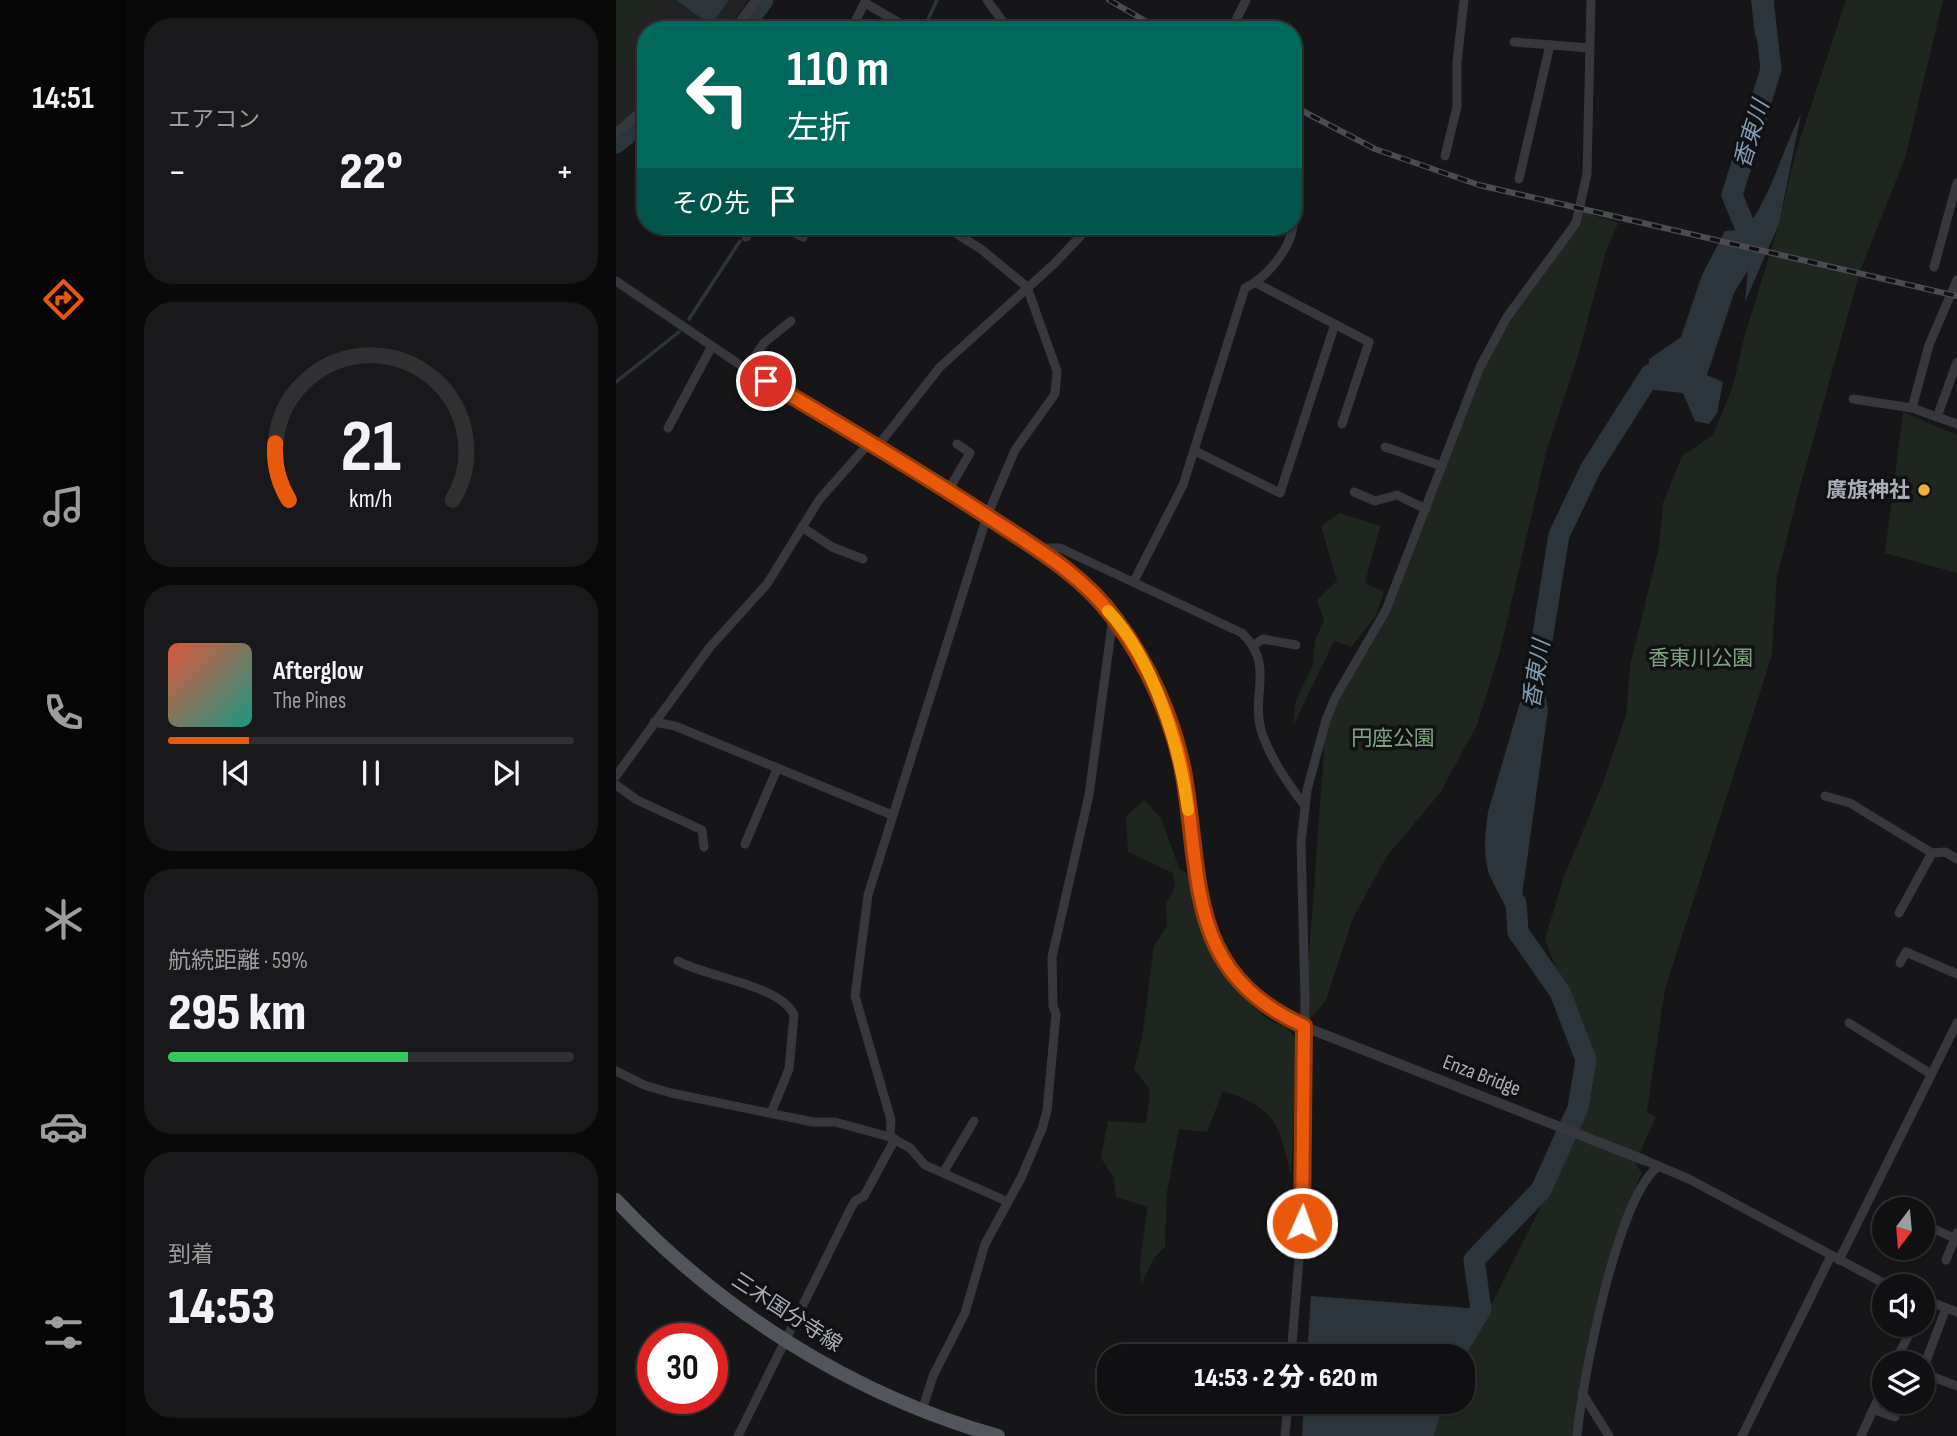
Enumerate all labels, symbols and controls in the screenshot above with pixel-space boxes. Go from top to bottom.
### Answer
text: 110 m [787,41,889,100]
icon: left [672,49,763,140]
text: 14:51 [32,79,94,118]
water label: 香東川 [1728,94,1776,171]
text: エアコン [168,106,260,134]
text: 左折 [787,109,851,148]
text: 22° [339,141,403,204]
text: − [168,150,187,195]
text: + [555,150,574,195]
icon: arrive [764,182,802,220]
text: その先 [672,189,750,220]
icon: directions [39,275,88,324]
pin [736,351,796,411]
icon: arrive [747,362,785,400]
text: 21 [341,405,401,493]
place label: 廣旗神社 [1826,478,1910,503]
icon: music [39,482,88,531]
marker: 廣旗神社 [1916,482,1932,498]
text: km/h [349,484,393,515]
water label: 香東川 [1518,635,1557,710]
park label: 香東川公園 [1649,646,1754,671]
text: Afterglow [273,656,364,687]
text: The Pines [273,687,346,715]
icon: phone [39,688,88,737]
park label: 円座公園 [1351,726,1435,751]
icon: previous [217,754,255,792]
icon: pause [352,754,390,792]
icon: next [487,754,525,792]
icon: climate [39,895,88,944]
text: 航続距離 · 59% [168,947,308,975]
text: 295 km [168,982,306,1045]
street label: Enza Bridge [1439,1049,1524,1102]
icon: car [39,1102,88,1151]
position arrow [1265,1186,1339,1260]
north arrow [1872,1197,1936,1260]
map controls [1872,1197,1935,1414]
text: 到着 [168,1241,214,1269]
street label: 三木国分寺線 [727,1268,846,1357]
button: sound [1872,1274,1935,1337]
text: 14:53 [168,1276,275,1339]
icon: filters [39,1308,88,1357]
speed limit sign: 30 [637,1323,728,1414]
button: layers [1872,1351,1935,1414]
text: 14:53 · 2 分 · 620 m [1194,1363,1378,1394]

